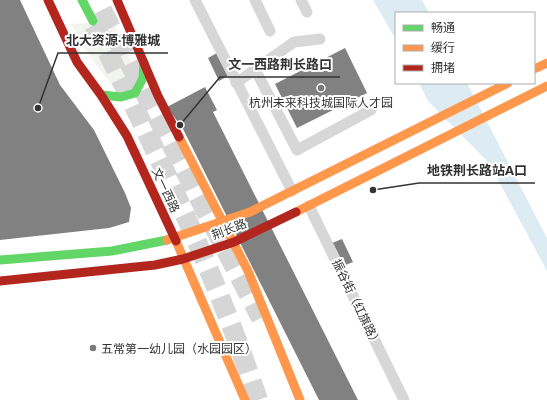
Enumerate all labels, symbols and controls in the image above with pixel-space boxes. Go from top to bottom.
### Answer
legend [395,12,535,84]
text: 畅通 [431,19,455,36]
callout: 北大资源·博雅城 [58,28,168,53]
text: 北大资源·博雅城 [66,31,160,49]
text: 缓行 [431,39,455,56]
callout: 文一西路荆长路口 [220,52,340,77]
text: 文一西路荆长路口 [228,55,332,73]
text: 拥堵 [431,59,455,76]
marker: 杭州未来科技城国际人才园 [316,83,326,93]
place label: 杭州未来科技城国际人才园 [249,94,393,111]
callout: 地铁荆长路站A口 [419,158,535,183]
text: 地铁荆长路站A口 [427,161,527,179]
street label: 文一西路 [148,165,184,215]
street label: 荆长路 [209,215,249,243]
street label: 振谷街（红旗路） [328,256,386,350]
place label: 五常第一幼儿园（水园园区） [101,340,257,357]
marker: 五常第一幼儿园（水园园区） [88,343,98,353]

